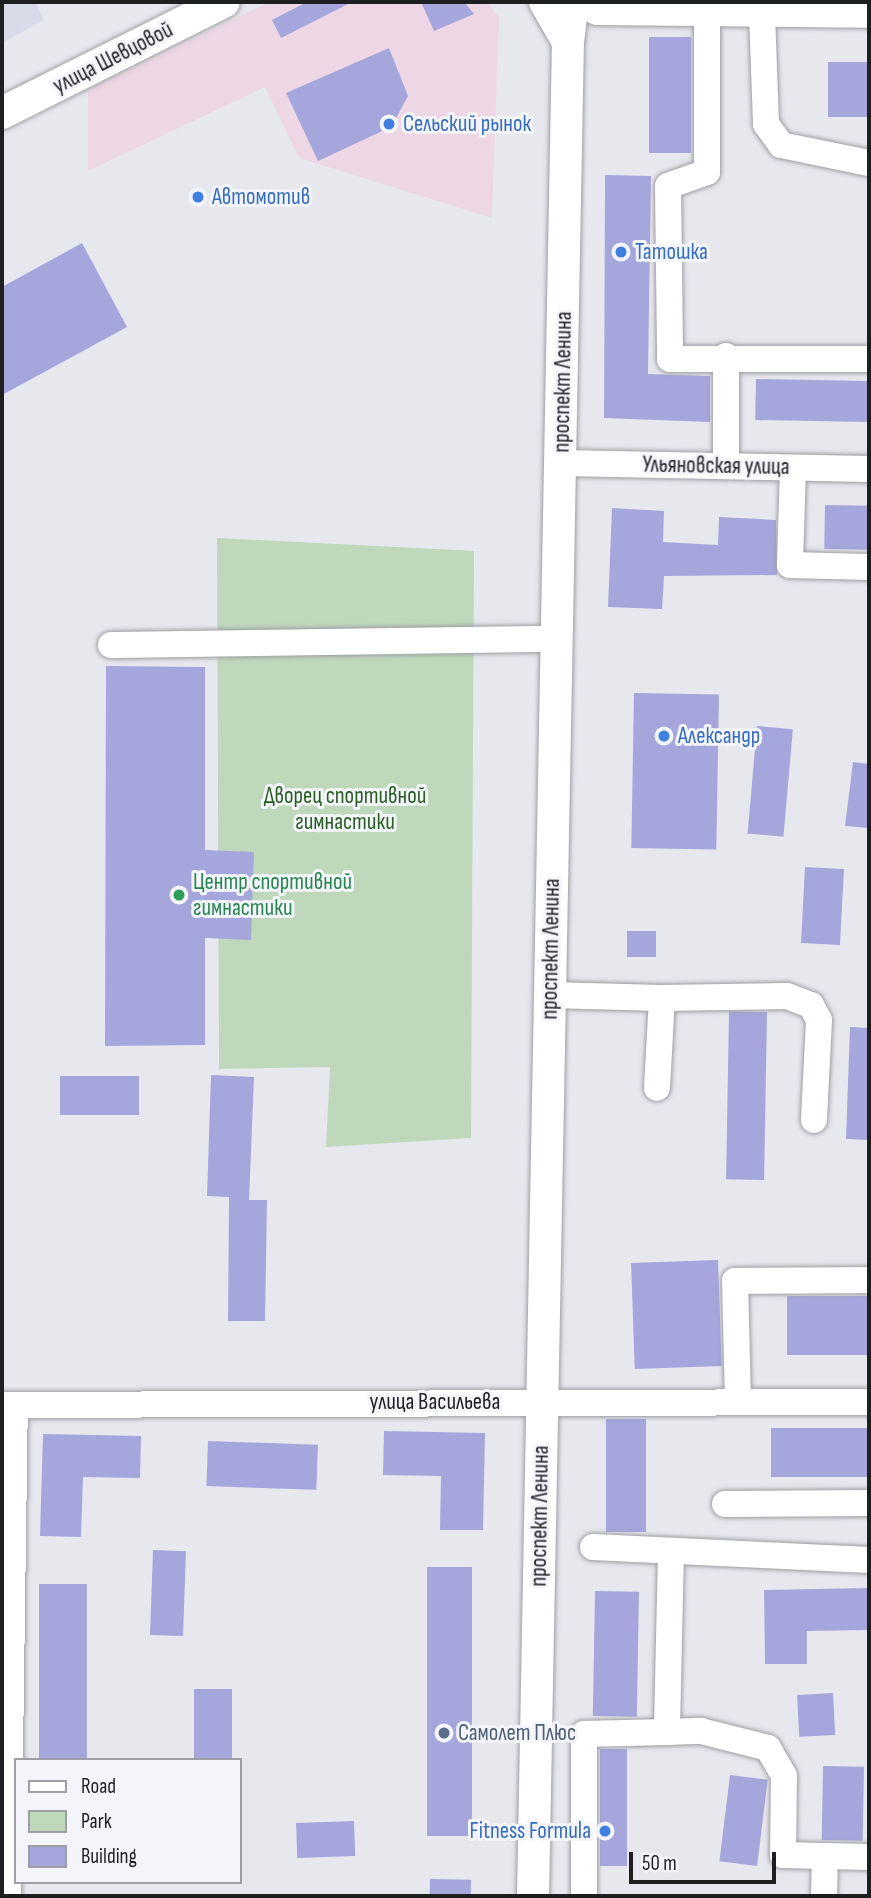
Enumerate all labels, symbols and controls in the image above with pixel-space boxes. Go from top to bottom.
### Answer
street label: улица Шевцовой [48,16,178,100]
place label: Сельский рынок [403,110,531,138]
marker: Сельский рынок [381,116,397,132]
place label: Автомотив [212,183,310,211]
marker: Автомотив [190,189,206,205]
place label: Татошка [635,238,708,266]
marker: Татошка [613,244,629,260]
street label: проспект Ленина [548,311,578,453]
street label: Ульяновская улица [642,451,790,481]
place label: Александр [678,722,760,750]
marker: Александр [656,728,672,744]
park label: Дворец спортивной гимнастики [264,782,426,836]
place label: Центр спортивной гимнастики [193,868,352,922]
street label: проспект Ленина [536,878,566,1020]
marker: Центр спортивной гимнастики [171,887,187,903]
street label: улица Васильева [370,1388,500,1416]
street label: проспект Ленина [525,1445,555,1587]
place label: Самолет Плюс [458,1719,576,1747]
marker: Самолет Плюс [436,1725,452,1741]
legend [14,1758,242,1884]
text: Road [81,1774,116,1799]
text: Park [81,1809,112,1834]
place label: Fitness Formula [470,1817,591,1845]
marker: Fitness Formula [597,1823,613,1839]
scale bar [633,1839,780,1883]
text: Building [81,1844,137,1869]
text: 50 m [642,1851,677,1876]

